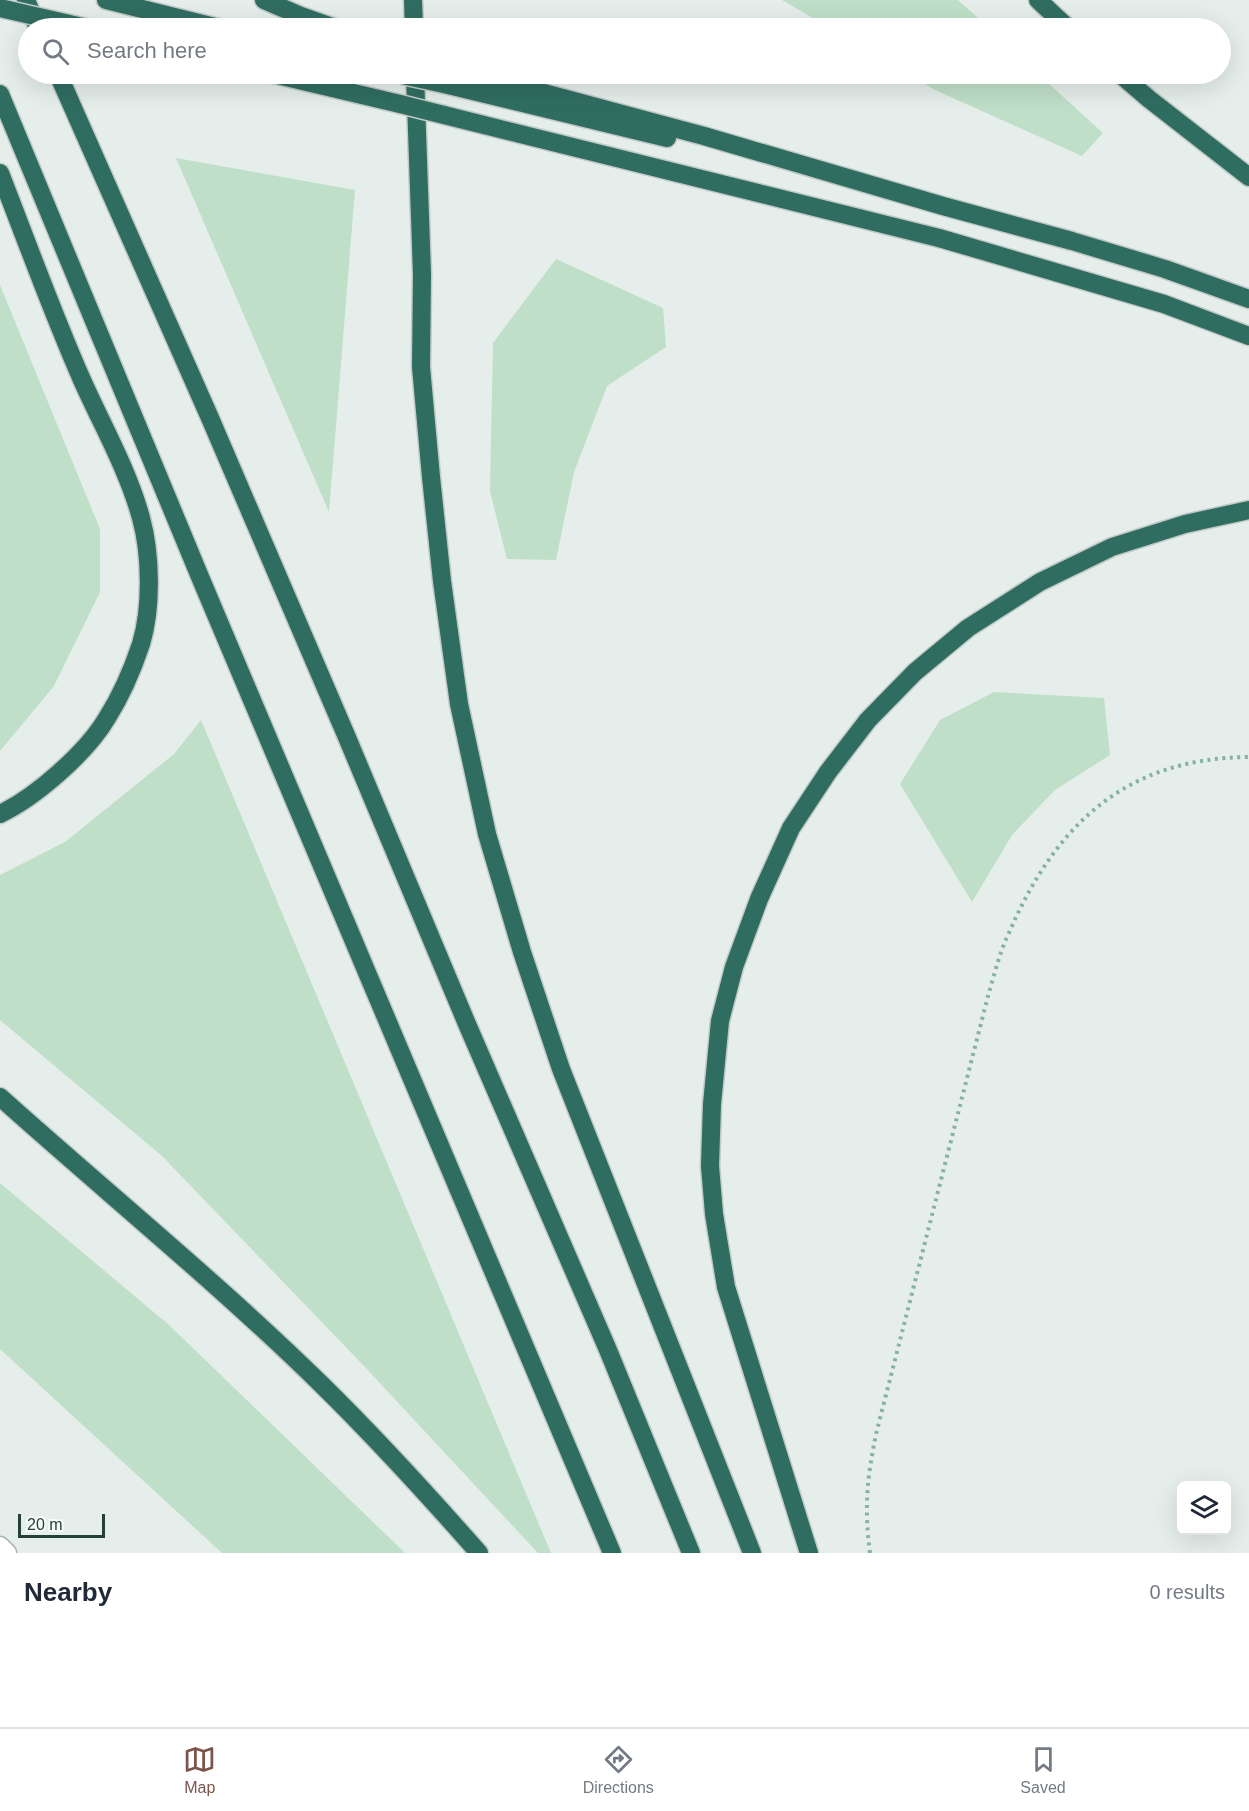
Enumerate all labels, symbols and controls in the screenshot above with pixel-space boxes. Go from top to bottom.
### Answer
search box [18,18,1231,84]
icon: search [39,35,72,68]
text: Search here [87,38,207,63]
map controls [1177,1481,1231,1535]
button: layers [1177,1481,1231,1535]
scale bar [18,1511,105,1538]
text: 20 m [27,1516,63,1533]
text: Nearby [24,1577,112,1607]
text: 0 results [1149,1581,1225,1603]
tab: Map [183,1743,216,1797]
tab: Directions [583,1743,654,1797]
tab: Saved [1020,1743,1066,1797]

